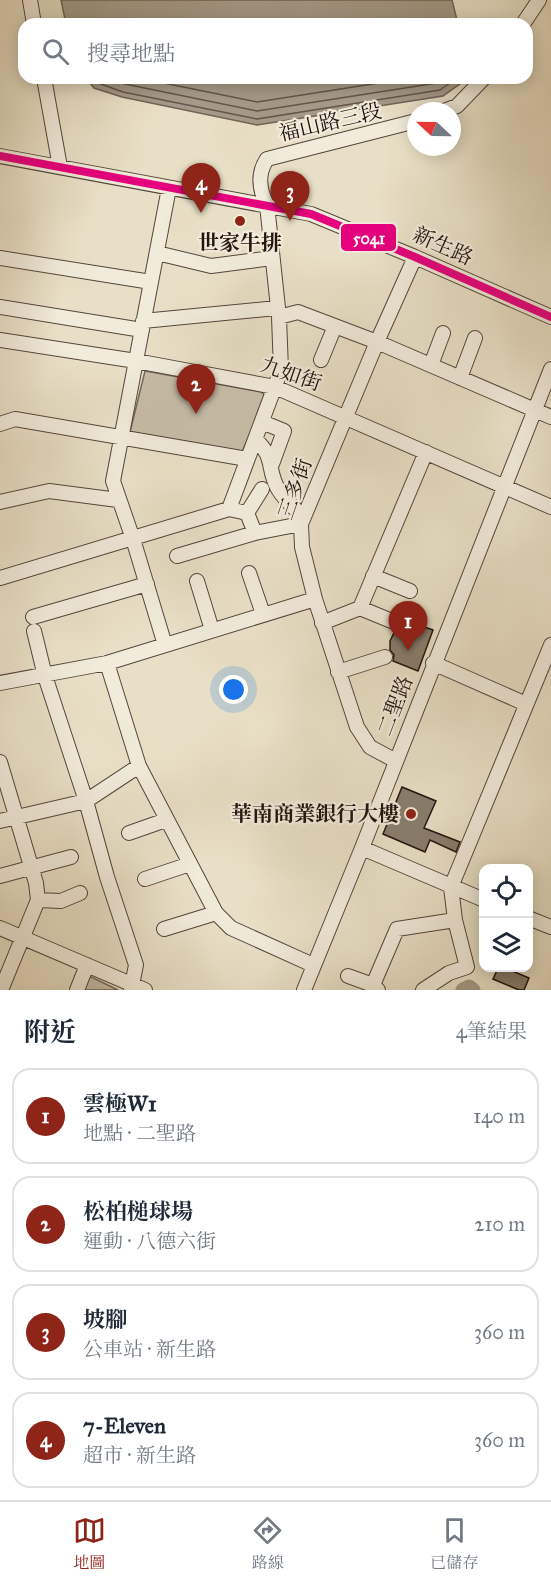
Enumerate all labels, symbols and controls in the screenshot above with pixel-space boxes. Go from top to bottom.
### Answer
search box [18,18,533,84]
icon: search [39,35,72,68]
text: 搜尋地點 [87,40,175,67]
street label: 福山路三段 [276,98,384,146]
north arrow [407,102,461,156]
pin: 4 [182,164,220,213]
pin: 3 [270,172,310,221]
marker: 世家牛排 [233,214,247,228]
street label: 新生路 [409,221,477,271]
line badge: 5041 [340,223,397,252]
text: 5041 [353,229,386,249]
place label: 世家牛排 [198,230,282,256]
street label: 九如街 [257,351,325,397]
pin: 2 [176,364,216,414]
street label: 三多街 [272,455,318,523]
pin: 1 [388,602,428,651]
street label: 二聖路 [372,672,418,740]
your location [219,675,248,704]
place label: 華南商業銀行大樓 [231,801,399,827]
marker: 華南商業銀行大樓 [404,807,418,821]
map controls [479,864,533,972]
button: locate [479,864,533,918]
button: layers [479,918,533,972]
text: 附近 [24,1016,76,1048]
text: 4筆結果 [456,1019,527,1043]
text: 雲極W1 [83,1090,157,1117]
text: 1 [42,1104,49,1128]
text: 140 m [473,1104,525,1128]
text: 地點 · 二聖路 [83,1121,196,1145]
text: 松柏槌球場 [83,1198,193,1225]
text: 2 [41,1212,50,1236]
text: 210 m [475,1212,525,1236]
text: 運動 · 八德六街 [83,1229,216,1253]
text: 坡腳 [83,1306,127,1333]
text: 3 [42,1320,50,1344]
text: 360 m [474,1320,525,1344]
text: 公車站 · 新生路 [83,1337,216,1361]
text: 7-Eleven [83,1412,166,1439]
text: 4 [40,1428,51,1452]
text: 360 m [474,1428,525,1452]
text: 超市 · 新生路 [83,1443,196,1467]
tab: 地圖 [73,1514,106,1573]
tab: 路線 [251,1514,284,1573]
tab: 已儲存 [430,1514,478,1573]

